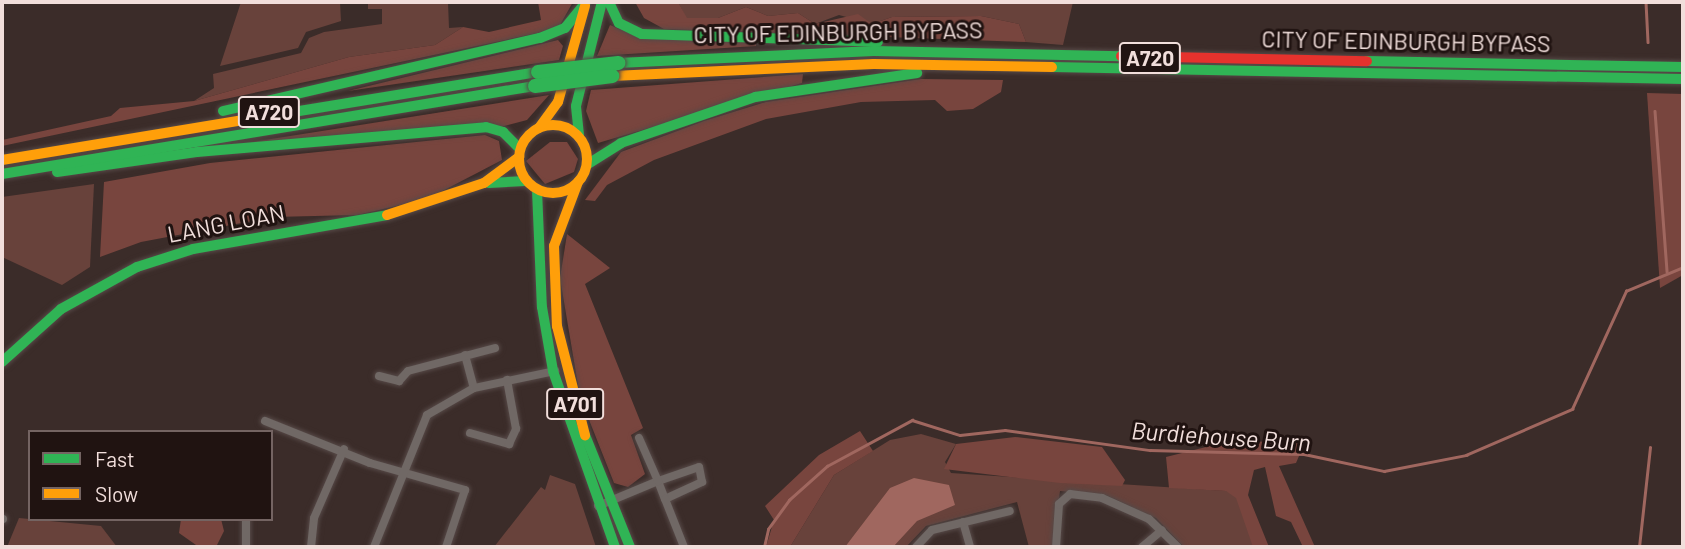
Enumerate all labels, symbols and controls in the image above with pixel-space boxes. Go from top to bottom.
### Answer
street label: CITY OF EDINBURGH BYPASS [693,16,983,48]
street label: CITY OF EDINBURGH BYPASS [1261,25,1551,57]
road number: A720 [1118,41,1182,76]
road number: A720 [238,94,300,130]
street label: LANG LOAN [165,198,287,248]
road number: A701 [545,386,605,422]
water label: Burdiehouse Burn [1130,415,1312,457]
legend [28,430,273,521]
text: Fast [95,446,135,471]
text: Slow [95,481,138,506]

